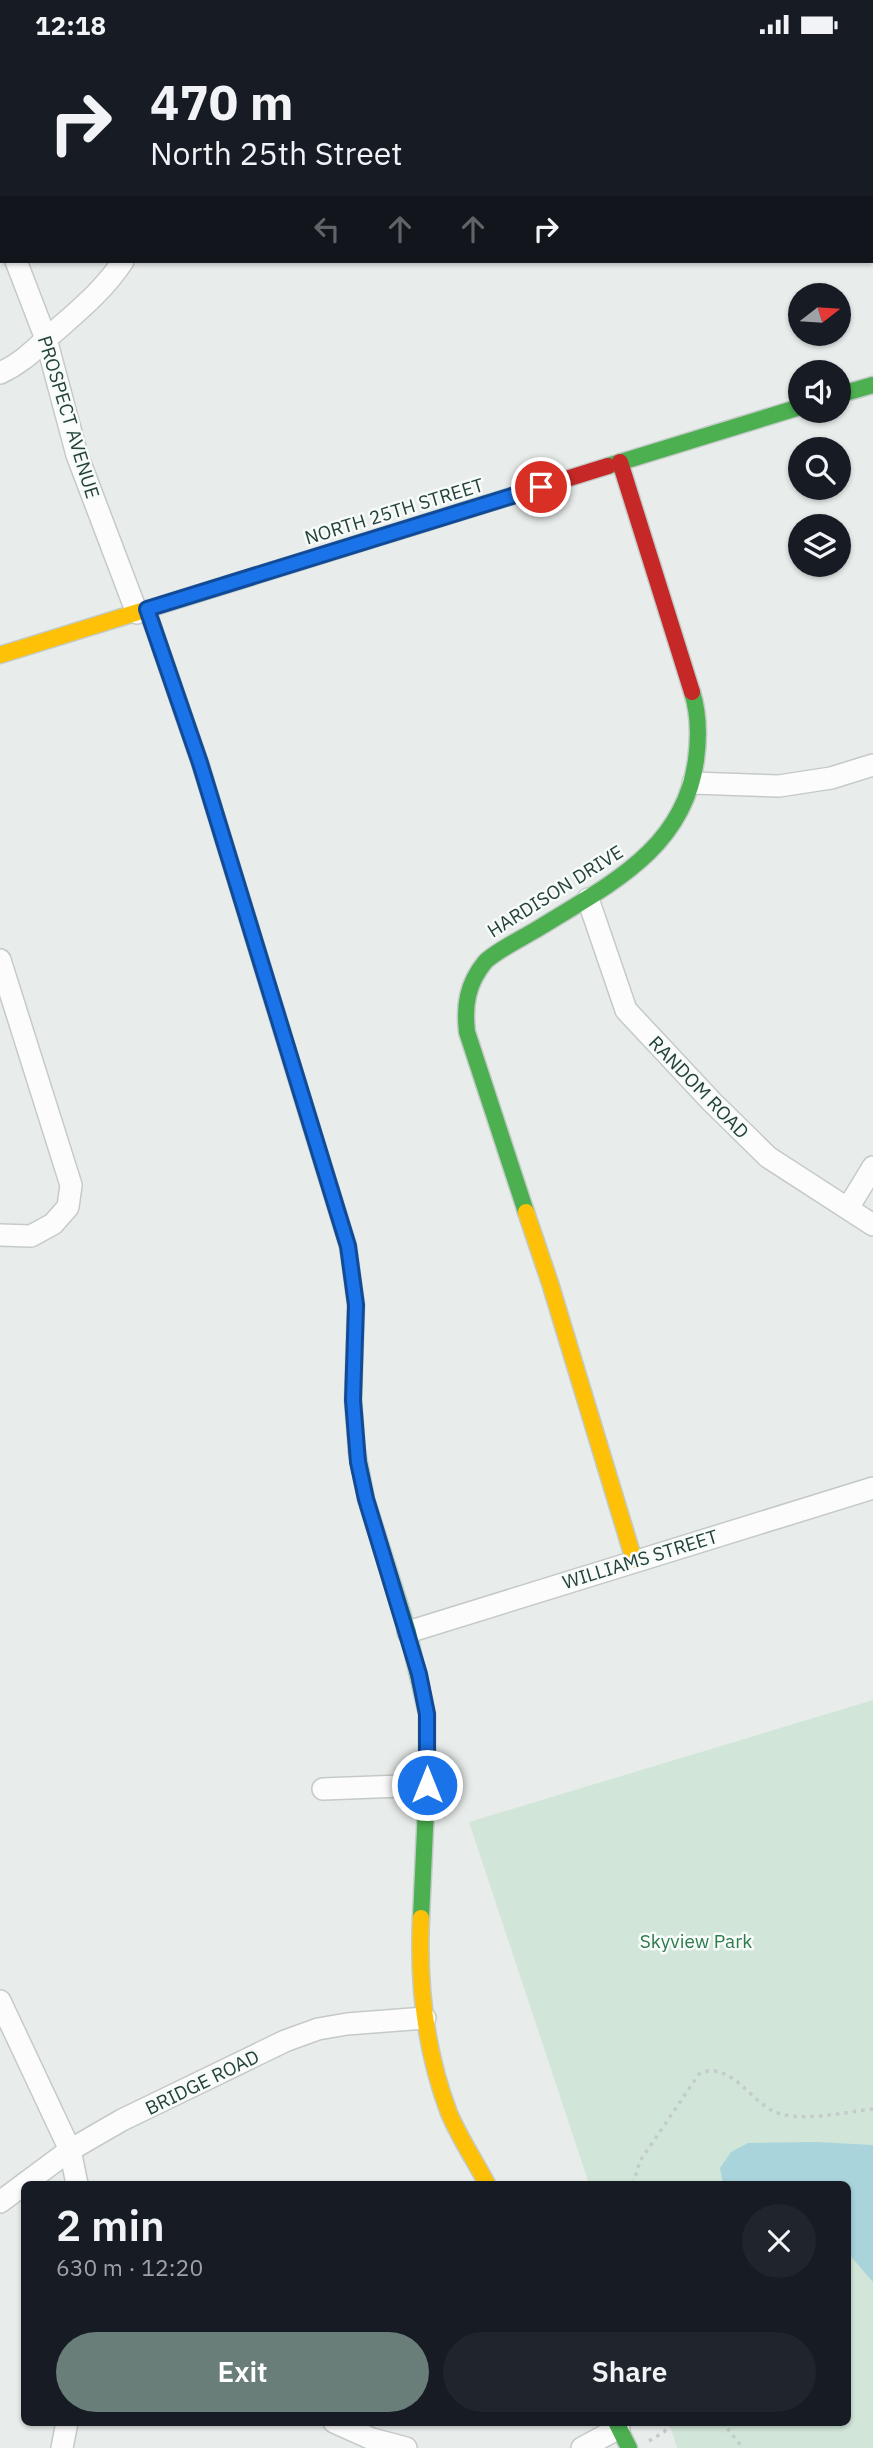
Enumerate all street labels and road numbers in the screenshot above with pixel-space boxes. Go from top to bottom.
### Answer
street label: PROSPECT AVENUE [33,333,105,501]
street label: NORTH 25TH STREET [302,472,486,550]
street label: HARDISON DRIVE [483,840,627,942]
street label: RANDOM ROAD [644,1030,754,1144]
street label: WILLIAMS STREET [559,1524,721,1594]
street label: BRIDGE ROAD [141,2044,263,2120]

